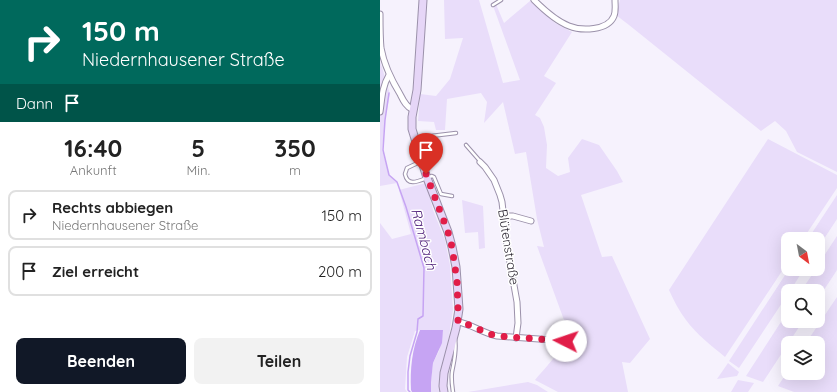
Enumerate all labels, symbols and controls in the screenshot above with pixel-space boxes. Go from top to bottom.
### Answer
text: 150 m [82,13,160,48]
icon: right [16,16,68,68]
text: Niedernhausener Straße [82,48,285,71]
icon: arrive [61,92,83,114]
text: Dann [16,94,53,113]
text: 16:40 [64,133,122,163]
text: 5 [191,133,205,163]
text: 350 [274,133,316,163]
pin [409,133,443,174]
icon: arrive [415,139,437,161]
text: Ankunft [70,162,117,178]
text: Min. [187,162,210,178]
text: m [289,162,301,178]
text: Rechts abbiegen [52,198,173,217]
icon: right [18,204,40,226]
text: 150 m [322,206,362,225]
water label: Rambach [407,206,441,273]
street label: Blütenstraße [495,208,523,286]
text: Niedernhausener Straße [52,217,198,233]
north arrow [781,232,825,276]
map controls [781,232,825,380]
icon: arrive [18,260,40,282]
text: Ziel erreicht [52,262,139,281]
text: 200 m [318,262,362,281]
button: search [781,284,825,328]
position arrow [545,320,587,362]
button: layers [781,336,825,380]
button: Beenden [16,338,186,384]
button: Teilen [194,338,364,384]

